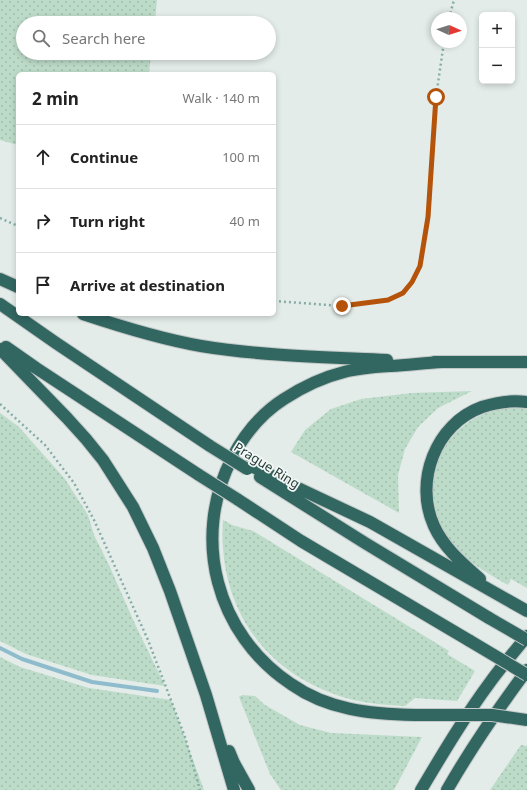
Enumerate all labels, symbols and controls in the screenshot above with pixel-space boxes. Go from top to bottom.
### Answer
north arrow [431,12,467,48]
map controls [479,12,515,84]
button: + [479,12,515,48]
search box [16,16,276,60]
icon: search [30,27,52,49]
text: Search here [62,28,145,48]
button: − [479,48,515,84]
text: 2 min [32,87,79,110]
route start [427,88,445,106]
text: Walk · 140 m [182,89,260,107]
icon: ahead [32,146,54,168]
text: Continue [70,147,138,167]
text: 100 m [222,148,260,166]
icon: right [32,210,54,232]
text: Turn right [70,211,145,231]
text: 40 m [230,212,260,230]
icon: arrive [32,274,54,296]
text: Arrive at destination [70,275,225,295]
route end [333,297,351,315]
street label: Prague Ring [231,438,303,492]

